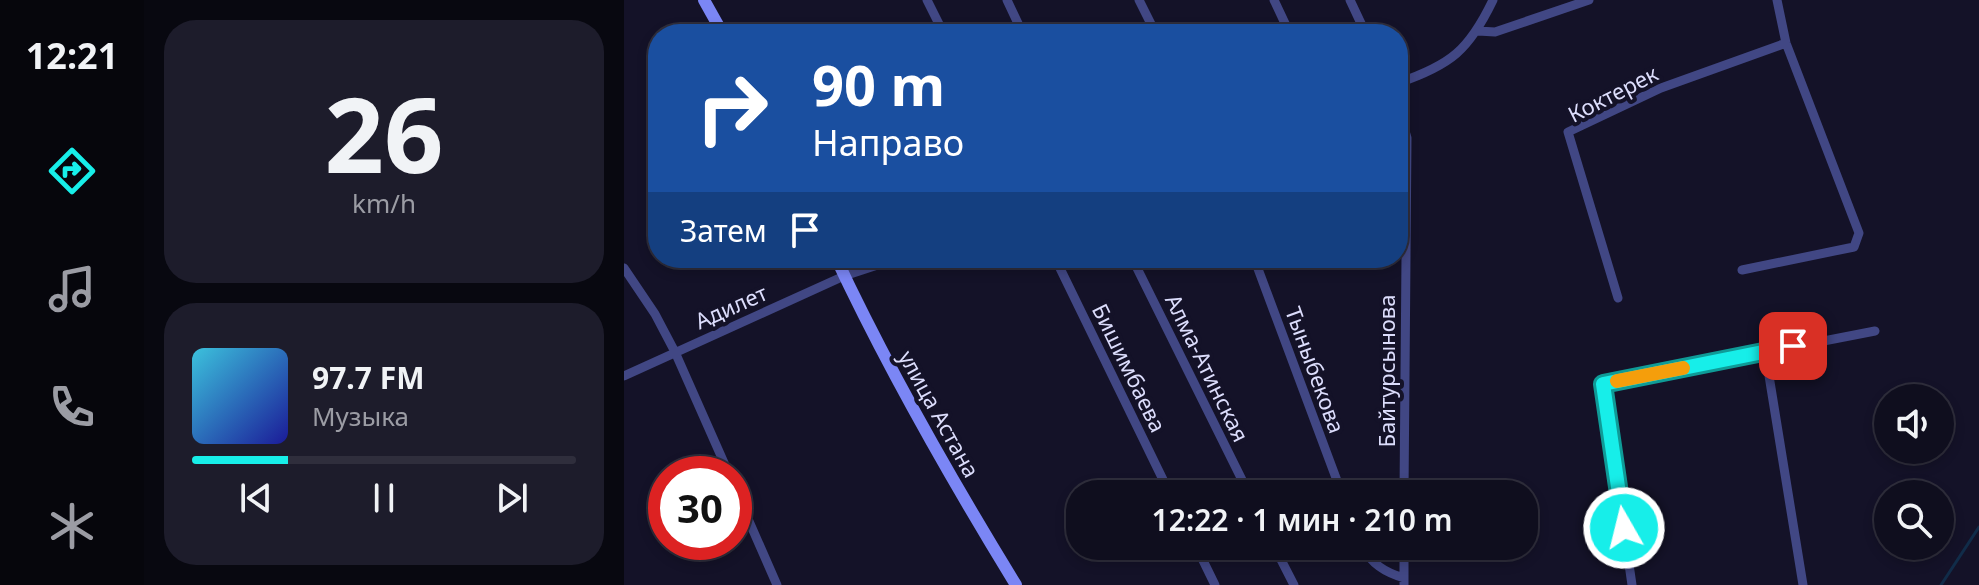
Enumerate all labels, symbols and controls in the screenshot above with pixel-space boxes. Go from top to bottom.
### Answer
text: 12:21 [26,31,118,80]
text: 90 m [812,46,945,122]
icon: right [680,56,784,160]
street label: Коктерек [1562,57,1663,129]
text: 26 [325,62,443,203]
text: Направо [812,118,964,167]
icon: directions [44,143,100,199]
text: km/h [352,185,416,221]
icon: arrive [783,208,827,252]
text: Затем [680,210,767,251]
icon: music [44,261,100,317]
street label: Адилет [690,277,771,335]
street label: Алма-Атинская [1159,289,1257,446]
street label: Байтурсынова [1371,295,1401,447]
street label: Бишимбаева [1086,298,1174,437]
street label: Тыныбекова [1279,302,1353,437]
pin [1759,312,1827,380]
icon: arrive [1771,324,1815,368]
street label: улица Астана [893,345,987,482]
text: 97.7 FM [312,357,424,398]
icon: phone [44,379,100,435]
map controls [1874,384,1954,560]
button: sound [1874,384,1954,464]
text: Музыка [312,398,409,434]
speed limit sign: 30 [648,456,752,560]
icon: previous [234,476,278,520]
icon: pause [362,476,406,520]
icon: next [490,476,534,520]
button: search [1874,480,1954,560]
position arrow [1582,486,1666,570]
icon: climate [44,498,100,554]
text: 12:22 · 1 мин · 210 m [1152,499,1452,540]

